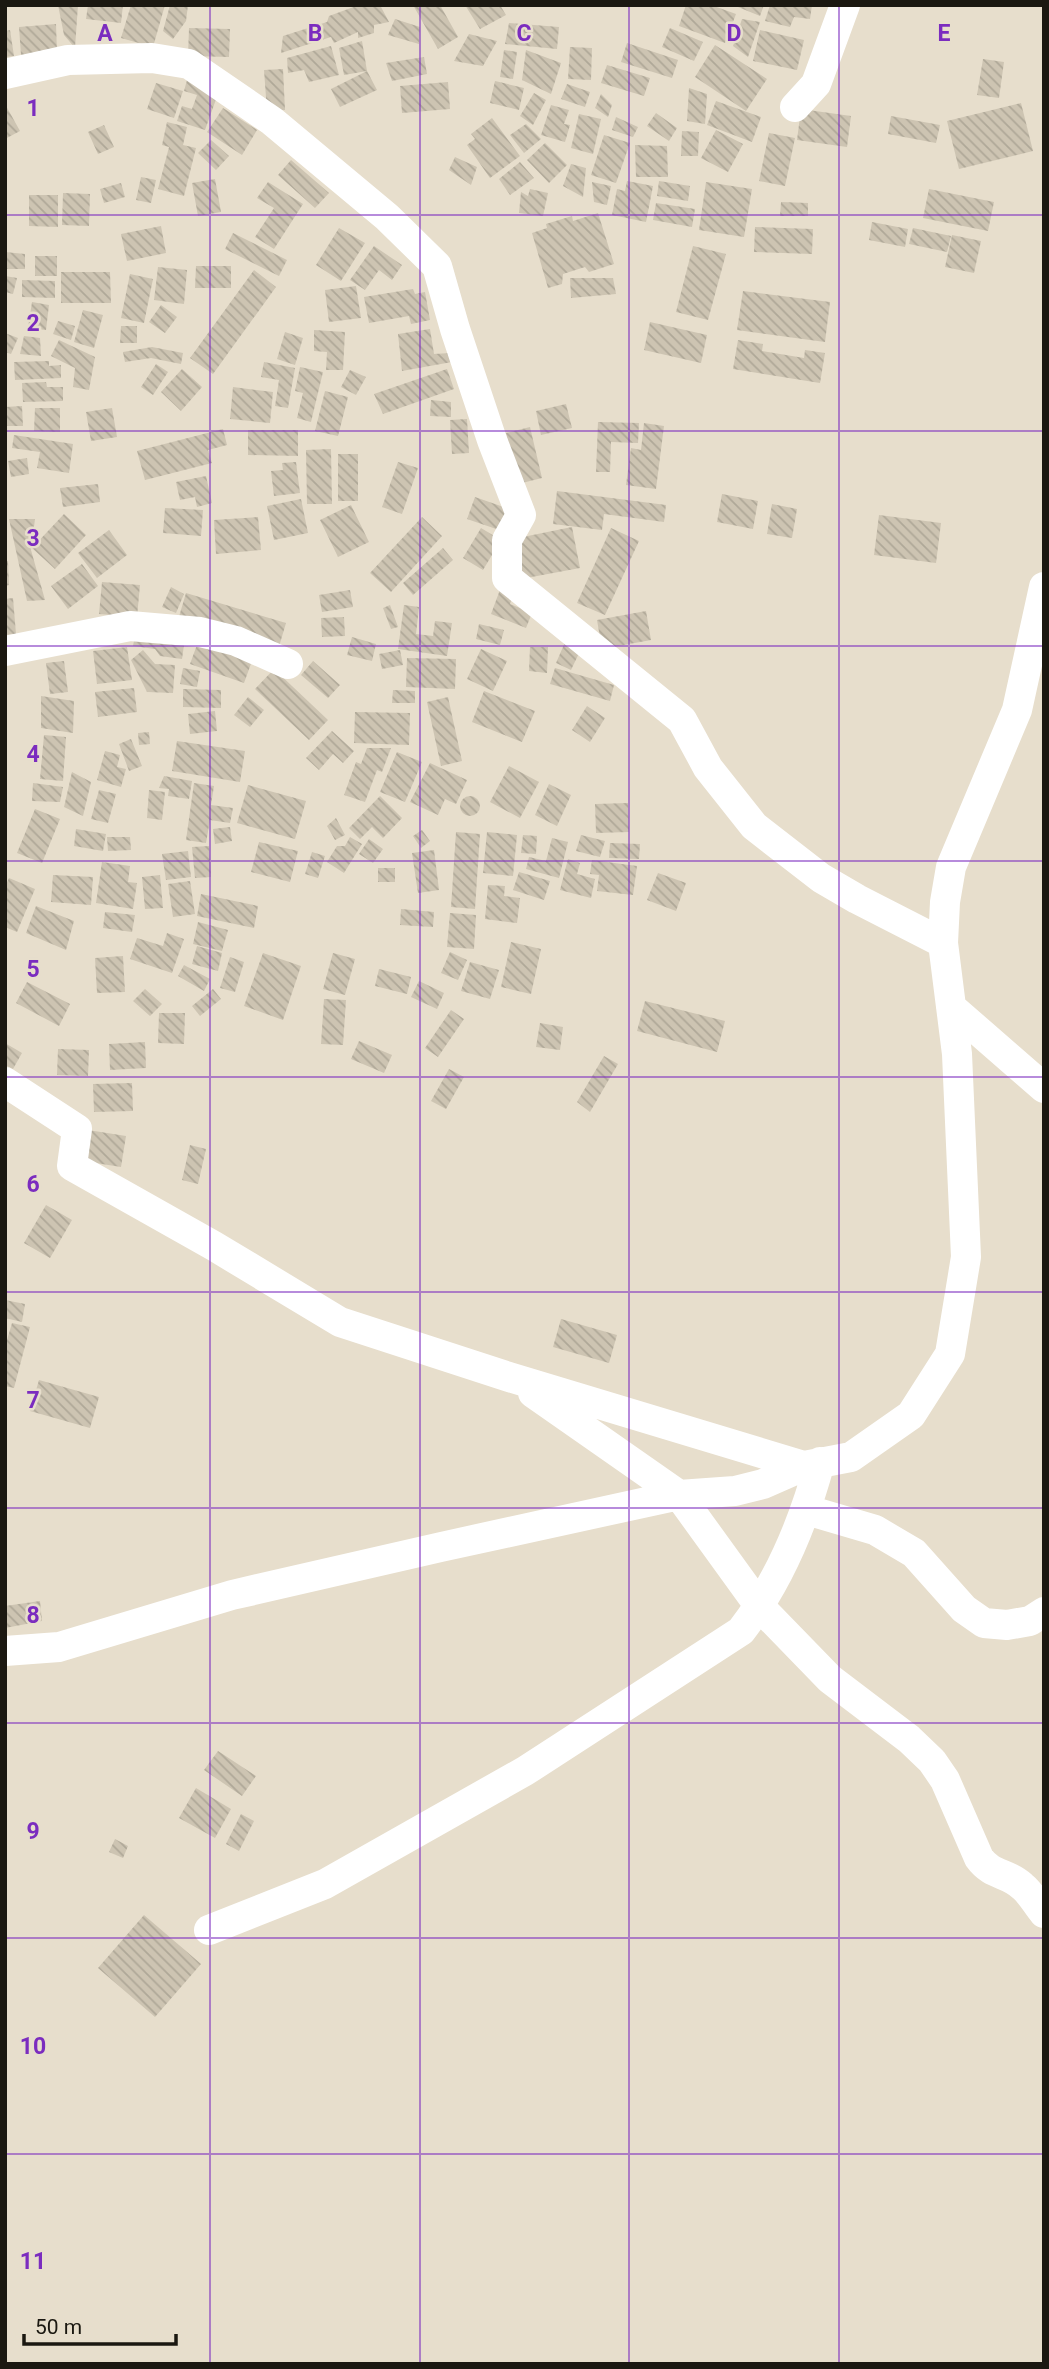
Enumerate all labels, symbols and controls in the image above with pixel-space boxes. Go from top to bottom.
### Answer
text: A [97,20,113,47]
text: B [308,20,322,47]
text: C [516,20,532,47]
text: D [727,20,741,47]
text: E [938,20,951,47]
text: 1 [26,95,40,122]
text: 2 [26,310,40,337]
text: 3 [26,525,40,552]
text: 4 [26,741,40,768]
text: 5 [26,956,40,983]
text: 6 [26,1171,40,1198]
text: 7 [26,1387,40,1414]
text: 8 [26,1602,40,1629]
text: 9 [26,1818,40,1845]
text: 10 [20,2033,46,2060]
text: 11 [20,2248,46,2275]
scale bar [24,2302,177,2346]
text: 50 m [35,2315,82,2339]

